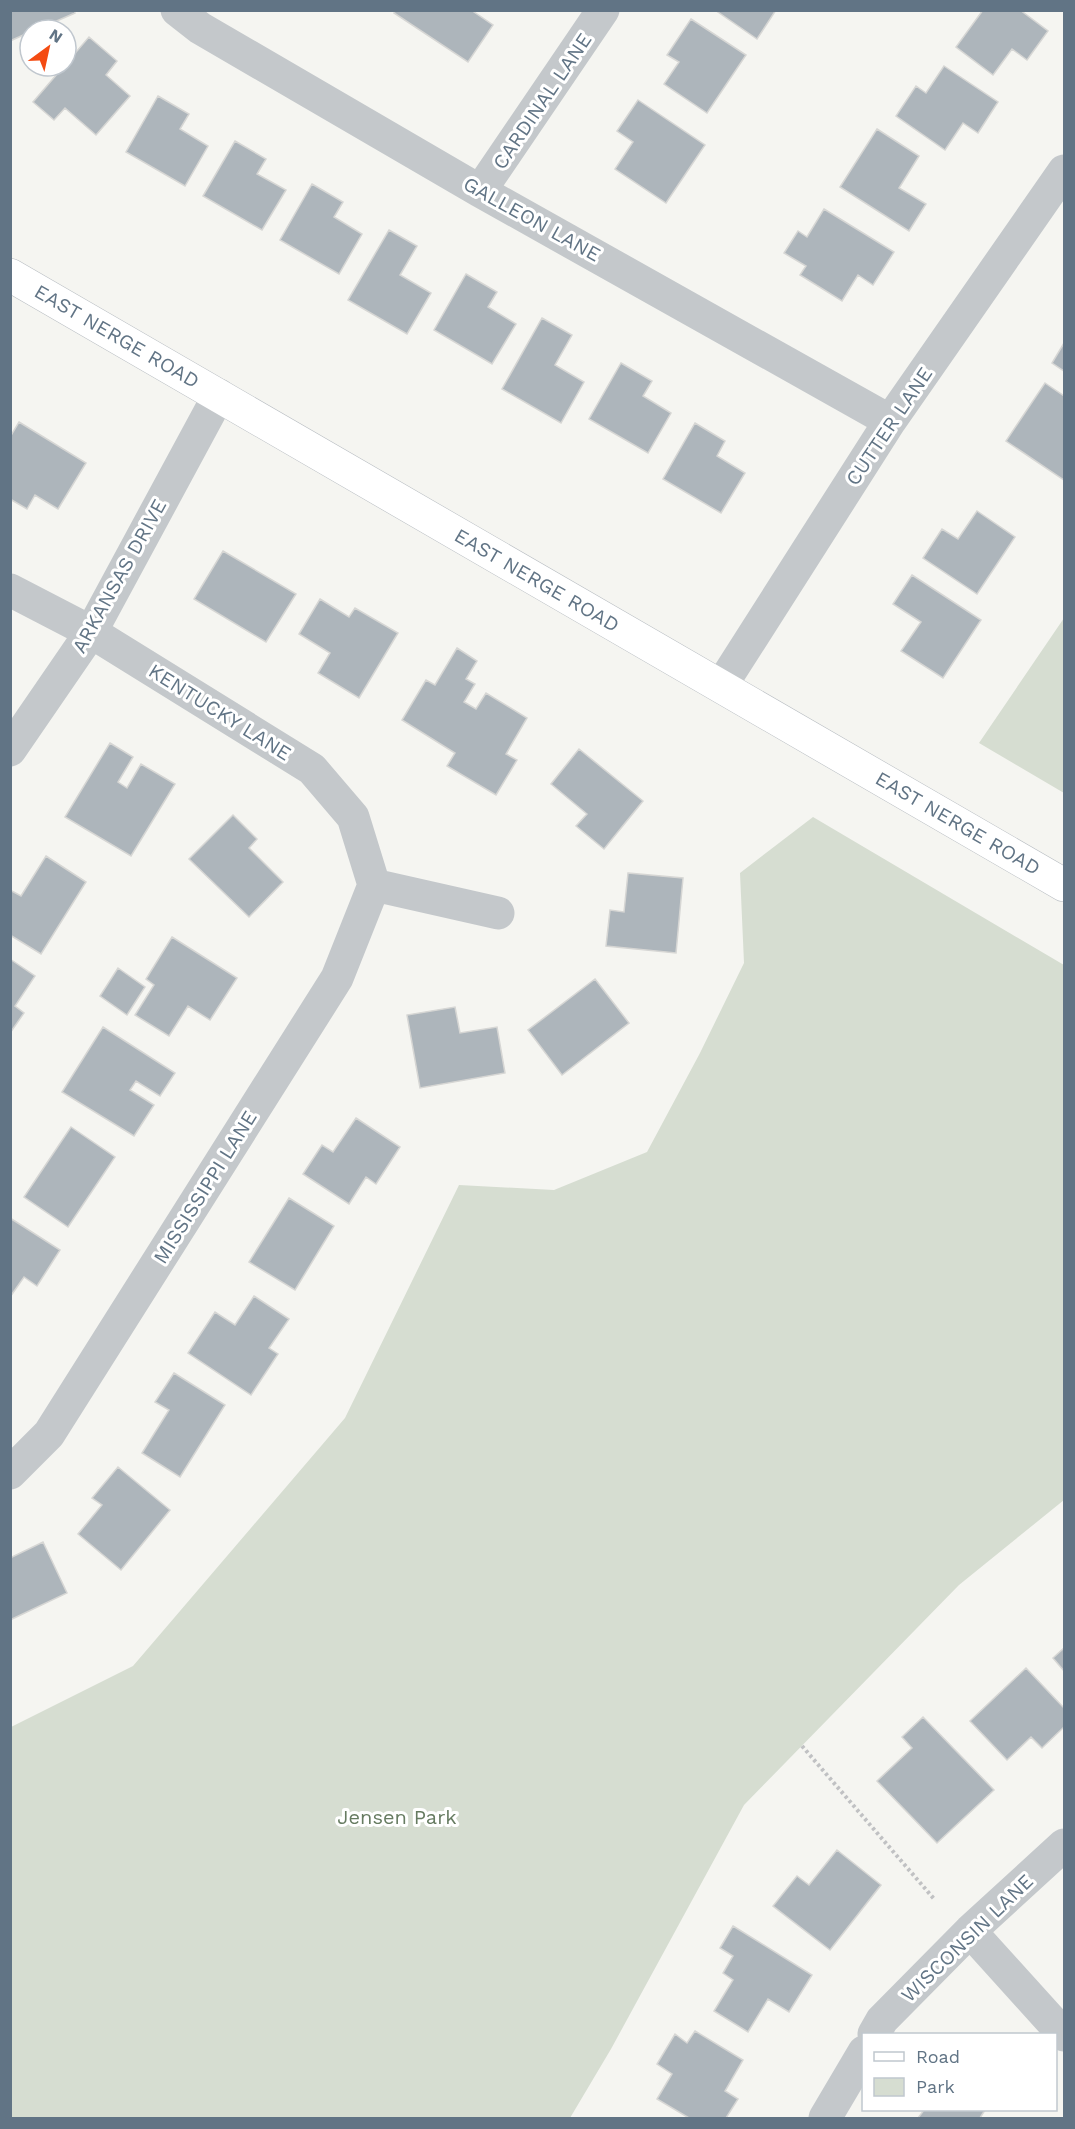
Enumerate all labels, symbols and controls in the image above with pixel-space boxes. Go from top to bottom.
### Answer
north arrow [18,18,78,78]
text: N [46,25,66,47]
street label: CARDINAL LANE [488,28,596,174]
street label: GALLEON LANE [459,171,605,267]
street label: EAST NERGE ROAD [30,279,204,393]
street label: CUTTER LANE [841,362,937,490]
street label: ARKANSAS DRIVE [67,495,171,657]
street label: EAST NERGE ROAD [450,523,624,637]
street label: KENTUCKY LANE [144,658,296,766]
street label: EAST NERGE ROAD [871,766,1045,880]
street label: MISSISSIPPI LANE [148,1106,262,1268]
park label: Jensen Park [337,1805,457,1829]
street label: WISCONSIN LANE [896,1869,1038,2007]
legend [862,2033,1057,2111]
text: Road [916,2046,960,2067]
text: Park [916,2076,955,2097]

